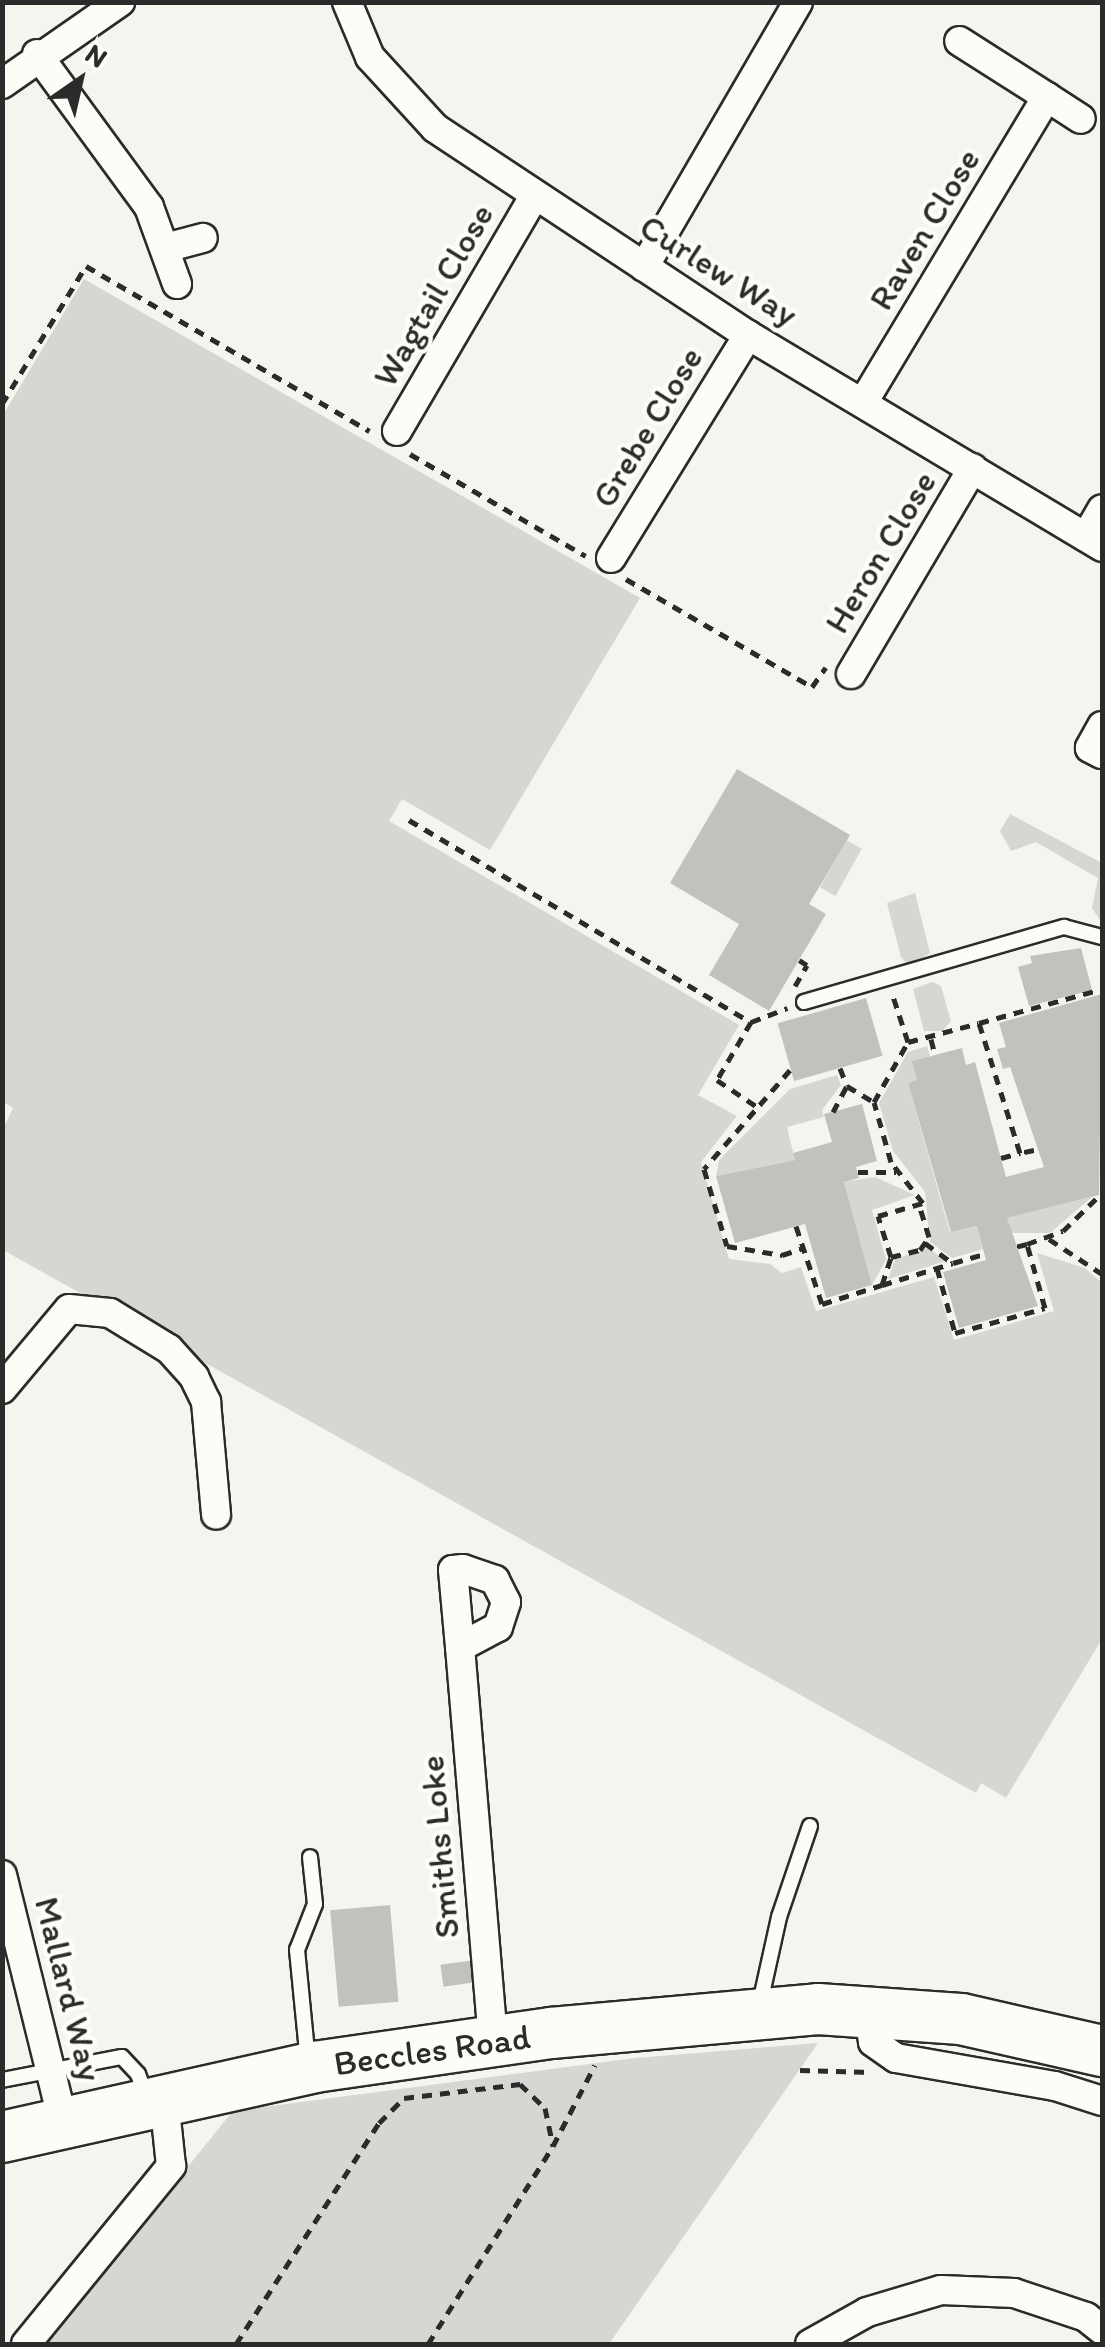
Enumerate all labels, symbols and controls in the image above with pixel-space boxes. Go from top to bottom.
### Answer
north arrow [30,30,130,130]
text: N [79,36,114,75]
street label: Raven Close [859,141,989,317]
street label: Wagtail Close [364,196,502,394]
street label: Curlew Way [633,205,805,335]
street label: Grebe Close [583,339,711,515]
street label: Heron Close [815,463,945,641]
street label: Smiths Loke [410,1754,468,1940]
street label: Mallard Way [26,1893,112,2085]
street label: Beccles Road [332,2015,532,2085]

